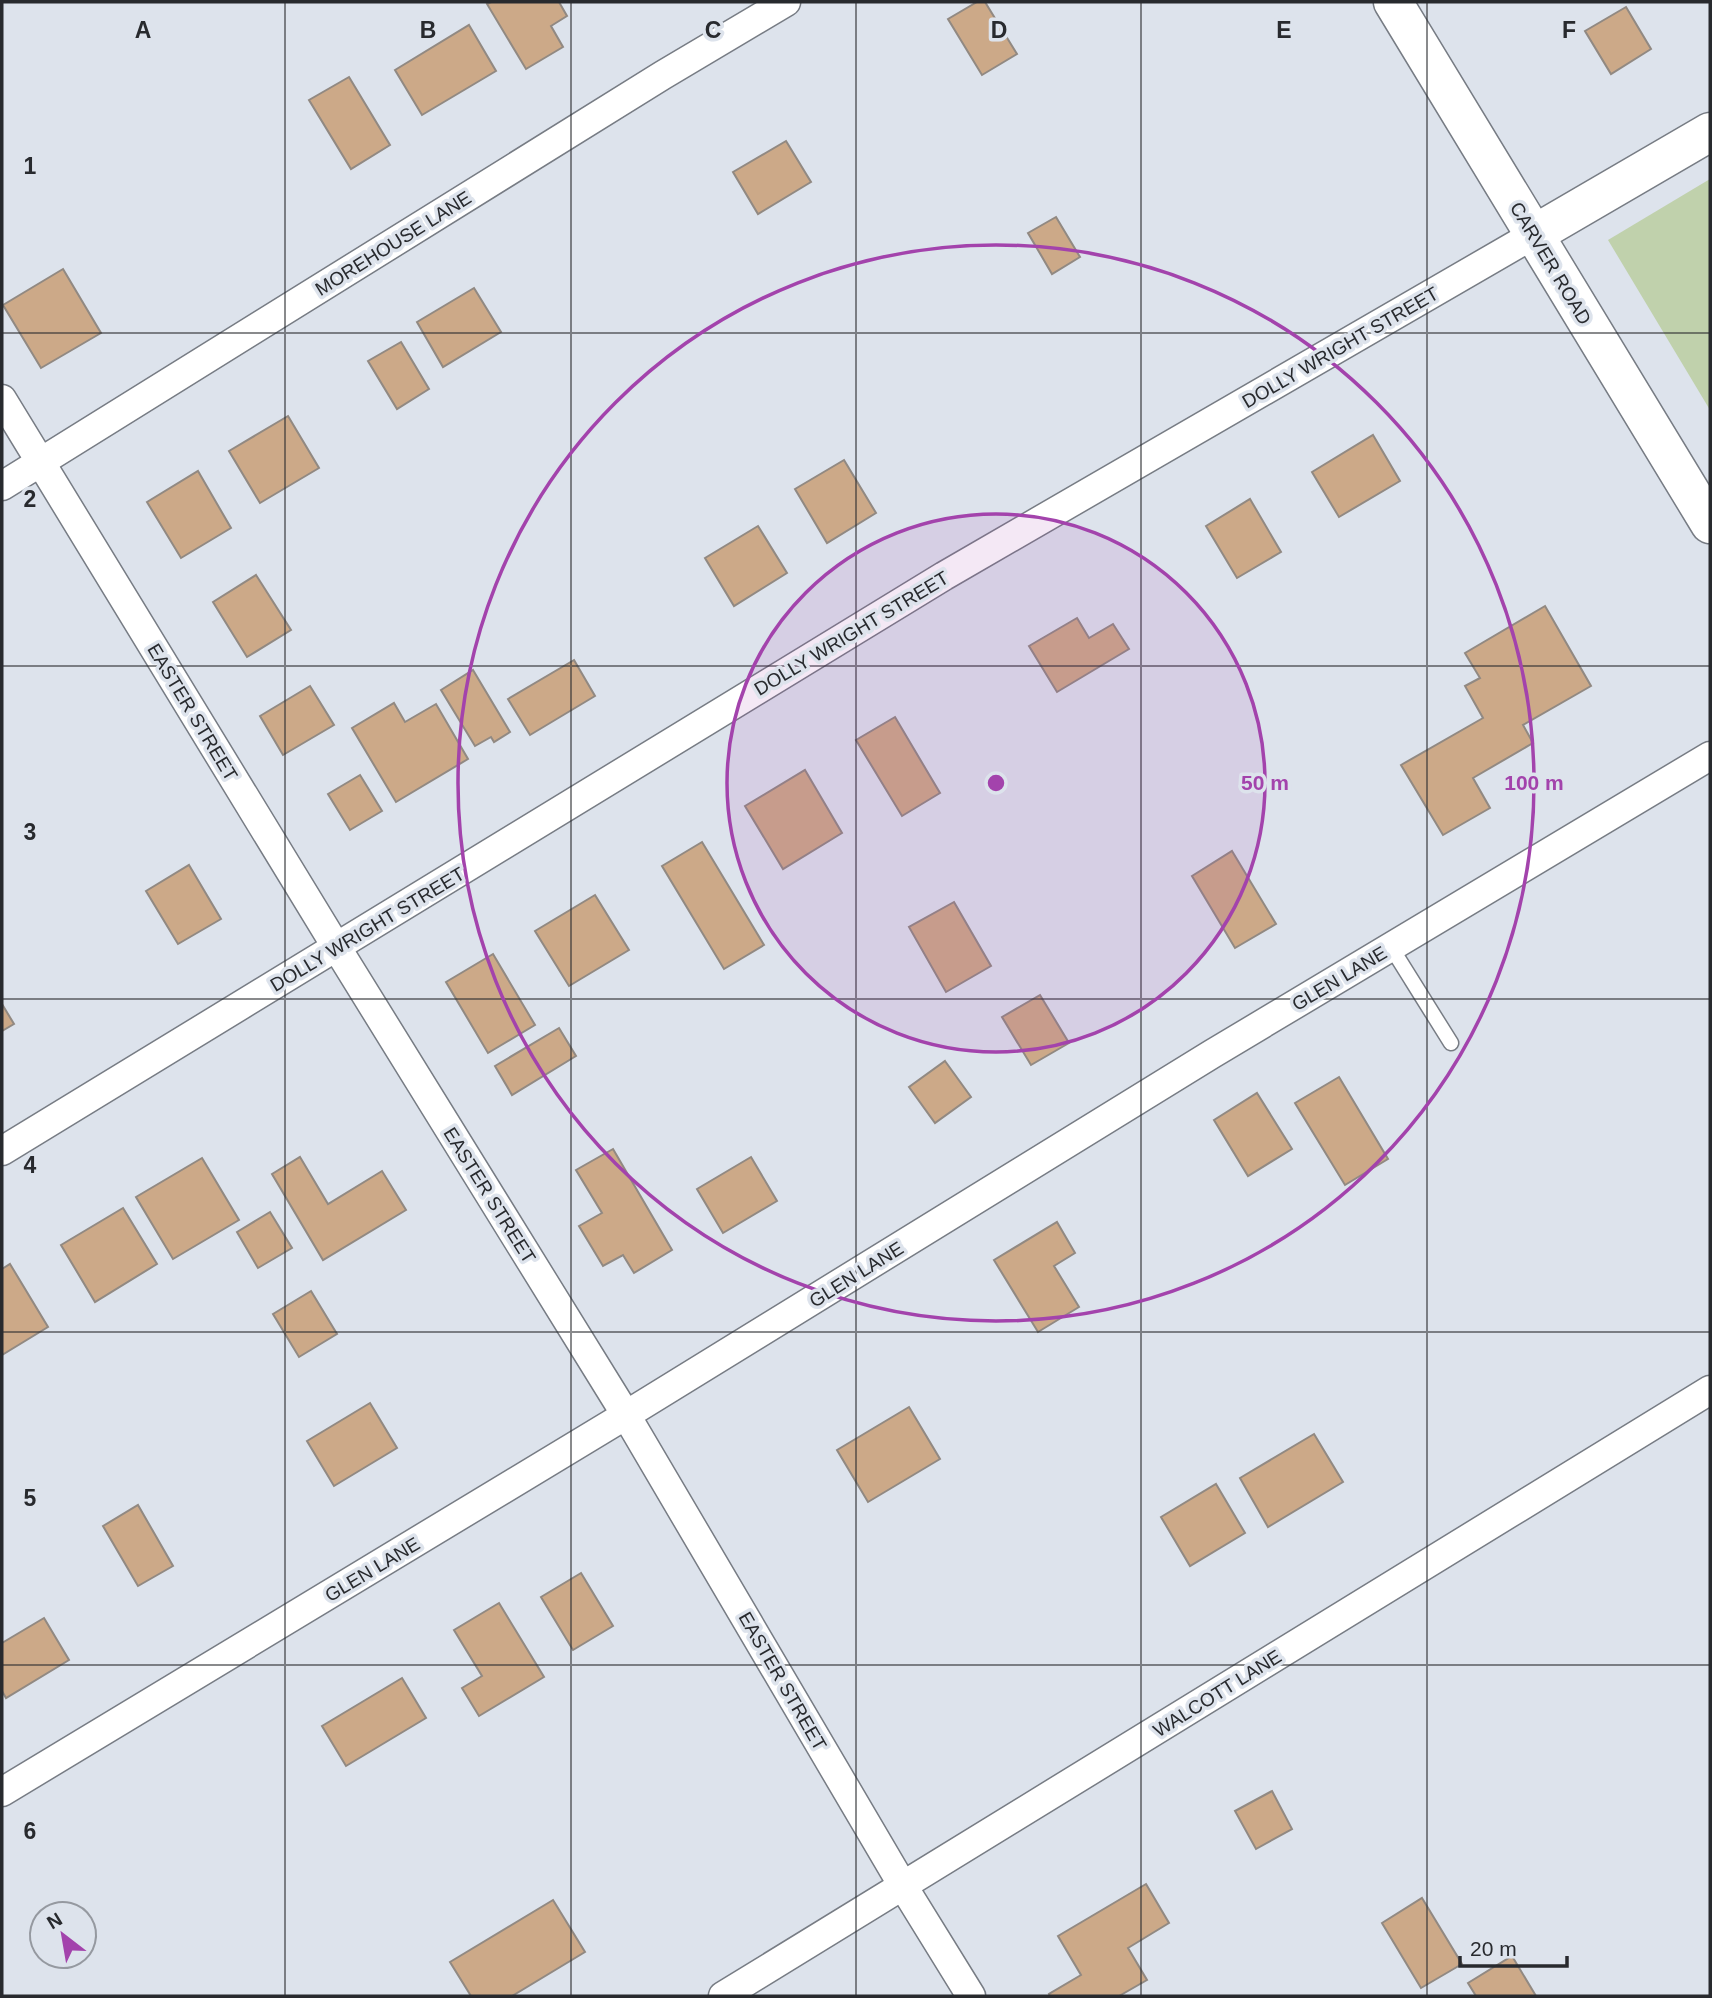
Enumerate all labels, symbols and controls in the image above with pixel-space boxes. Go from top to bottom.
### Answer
text: A [135,17,151,43]
text: B [420,17,436,43]
text: C [705,17,721,43]
text: D [991,17,1007,43]
text: E [1276,17,1292,43]
text: F [1562,17,1576,43]
text: 1 [24,153,37,179]
street label: MOREHOUSE LANE [312,187,475,300]
street label: CARVER ROAD [1506,198,1595,328]
street label: DOLLY WRIGHT STREET [1239,282,1442,412]
text: 2 [24,486,36,512]
street label: DOLLY WRIGHT STREET [750,567,952,700]
street label: EASTER STREET [143,640,242,785]
centre of rings [984,771,1008,795]
text: 50 m [1241,771,1289,794]
text: 100 m [1504,771,1564,794]
text: 3 [24,819,36,845]
street label: DOLLY WRIGHT STREET [266,863,468,996]
street label: GLEN LANE [1288,942,1390,1015]
street label: EASTER STREET [439,1123,540,1267]
text: 4 [24,1152,37,1178]
street label: GLEN LANE [805,1237,907,1312]
text: 5 [24,1485,37,1511]
street label: GLEN LANE [321,1533,423,1606]
street label: EASTER STREET [734,1608,831,1754]
street label: WALCOTT LANE [1149,1646,1285,1741]
text: 6 [24,1818,36,1844]
north arrow [28,1900,98,1970]
text: N [43,1908,66,1933]
scale bar [1460,1924,1567,1968]
text: 20 m [1470,1937,1517,1960]

